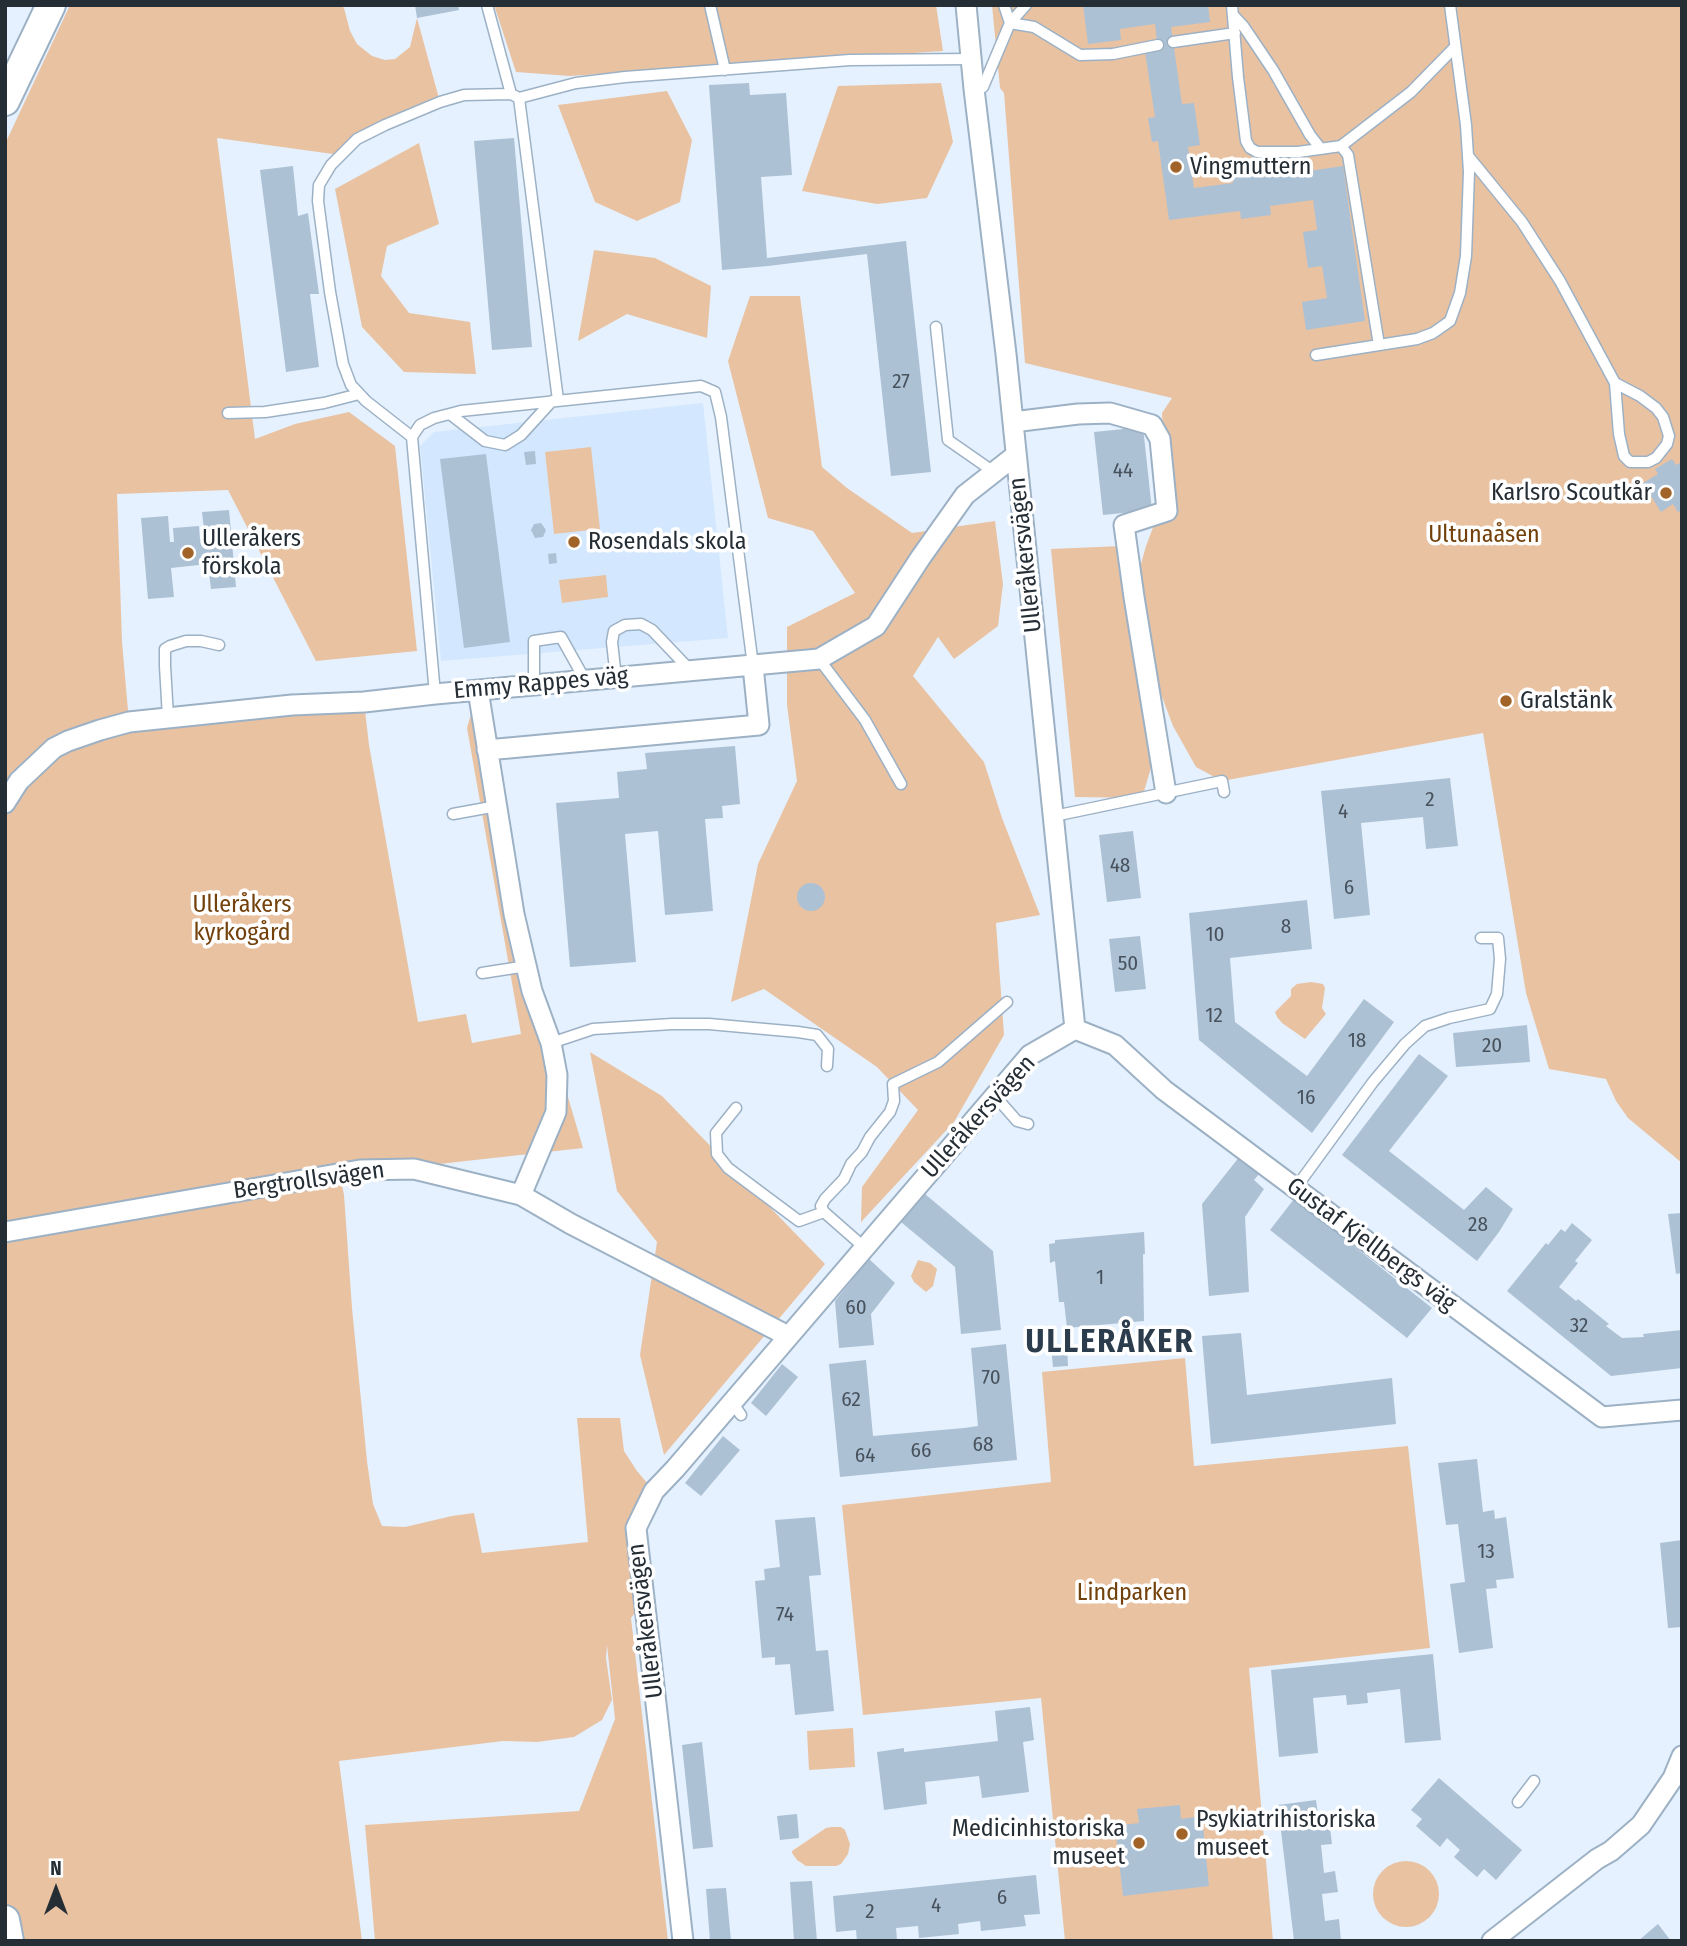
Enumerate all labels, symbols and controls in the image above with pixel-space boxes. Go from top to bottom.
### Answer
place label: Vingmuttern [1190,153,1311,181]
marker: Vingmuttern [1168,159,1184,175]
house number: 27 [892,369,910,395]
house number: 44 [1113,458,1133,484]
street label: Ulleråkersvägen [1004,476,1048,634]
place label: Karlsro Scoutkår [1491,479,1652,507]
marker: Karlsro Scoutkår [1658,485,1674,501]
park label: Ultunaåsen [1428,521,1540,549]
place label: Ulleråkers förskola [202,525,301,581]
place label: Rosendals skola [588,528,747,556]
marker: Rosendals skola [566,534,582,550]
marker: Ulleråkers förskola [180,545,196,561]
street label: Emmy Rappes väg [453,662,629,706]
place label: Gralstänk [1520,687,1613,715]
marker: Gralstänk [1498,693,1514,709]
house number: 2 [1425,787,1435,813]
house number: 4 [1338,799,1348,825]
house number: 48 [1110,853,1130,879]
house number: 6 [1344,875,1354,901]
park label: Ulleråkers kyrkogård [192,891,292,947]
house number: 8 [1281,914,1291,940]
house number: 10 [1205,922,1225,948]
house number: 50 [1118,951,1138,977]
house number: 12 [1205,1003,1223,1029]
house number: 18 [1348,1028,1366,1054]
house number: 20 [1482,1033,1502,1059]
street label: Ulleråkersvägen [916,1049,1042,1185]
house number: 16 [1297,1085,1315,1111]
street label: Bergtrollsvägen [232,1156,386,1206]
street label: Gustaf Kjellbergs väg [1281,1172,1461,1318]
house number: 28 [1468,1212,1488,1238]
house number: 1 [1096,1265,1104,1291]
house number: 60 [845,1295,867,1321]
house number: 32 [1570,1313,1588,1339]
district label: ULLERÅKER [1027,1324,1193,1362]
house number: 70 [981,1365,1001,1391]
house number: 62 [841,1387,861,1413]
house number: 68 [973,1432,993,1458]
house number: 66 [911,1438,931,1464]
house number: 64 [855,1443,875,1469]
house number: 13 [1477,1539,1495,1565]
street label: Ulleråkersvägen [622,1542,670,1700]
park label: Lindparken [1077,1579,1187,1607]
house number: 74 [776,1602,794,1628]
place label: Psykiatrihistoriska museet [1196,1806,1376,1862]
place label: Medicinhistoriska museet [952,1815,1125,1871]
marker: Psykiatrihistoriska museet [1174,1826,1190,1842]
marker: Medicinhistoriska museet [1131,1835,1147,1851]
north arrow [21,1855,91,1925]
text: N [50,1857,62,1880]
house number: 6 [997,1885,1007,1911]
house number: 4 [931,1893,941,1919]
house number: 2 [865,1899,875,1925]

